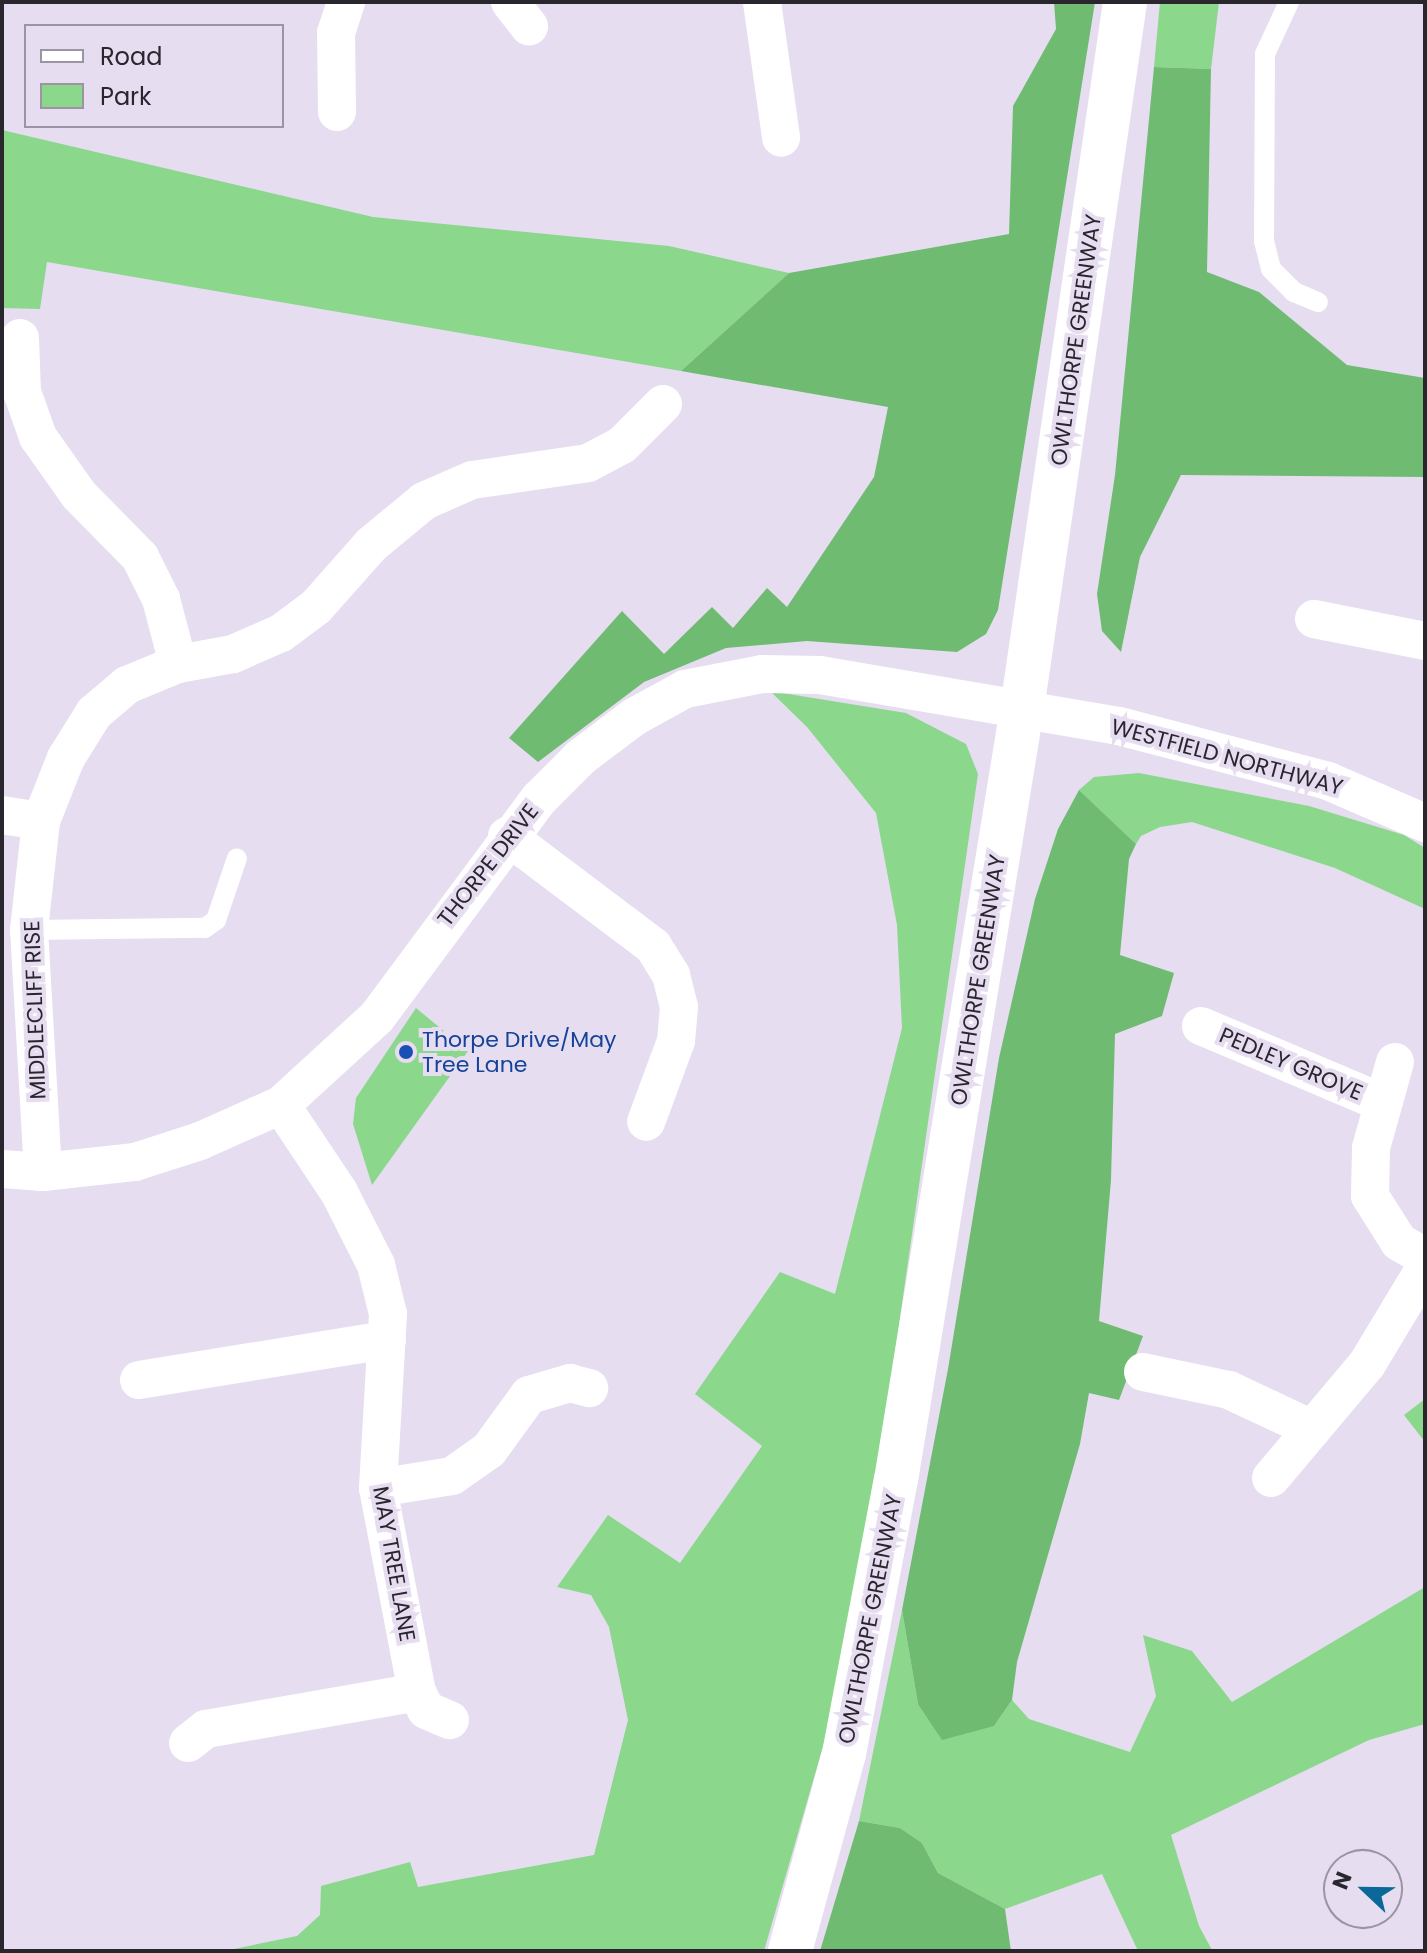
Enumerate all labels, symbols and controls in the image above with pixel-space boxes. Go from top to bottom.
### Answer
legend [24,24,284,128]
text: Road [100,40,162,73]
text: Park [100,80,151,113]
street label: OWLTHORPE GREENWAY [1045,213,1107,467]
street label: WESTFIELD NORTHWAY [1108,713,1346,801]
street label: THORPE DRIVE [432,798,544,932]
street label: OWLTHORPE GREENWAY [945,853,1011,1107]
street label: MIDDLECLIFF RISE [19,920,51,1100]
street label: PEDLEY GROVE [1215,1022,1367,1106]
place label: Thorpe Drive/May Tree Lane [422,1026,616,1078]
marker: Thorpe Drive/May Tree Lane [397,1043,415,1061]
street label: MAY TREE LANE [367,1484,421,1644]
street label: OWLTHORPE GREENWAY [833,1492,907,1746]
north arrow [1323,1849,1403,1929]
text: N [1325,1867,1360,1894]

